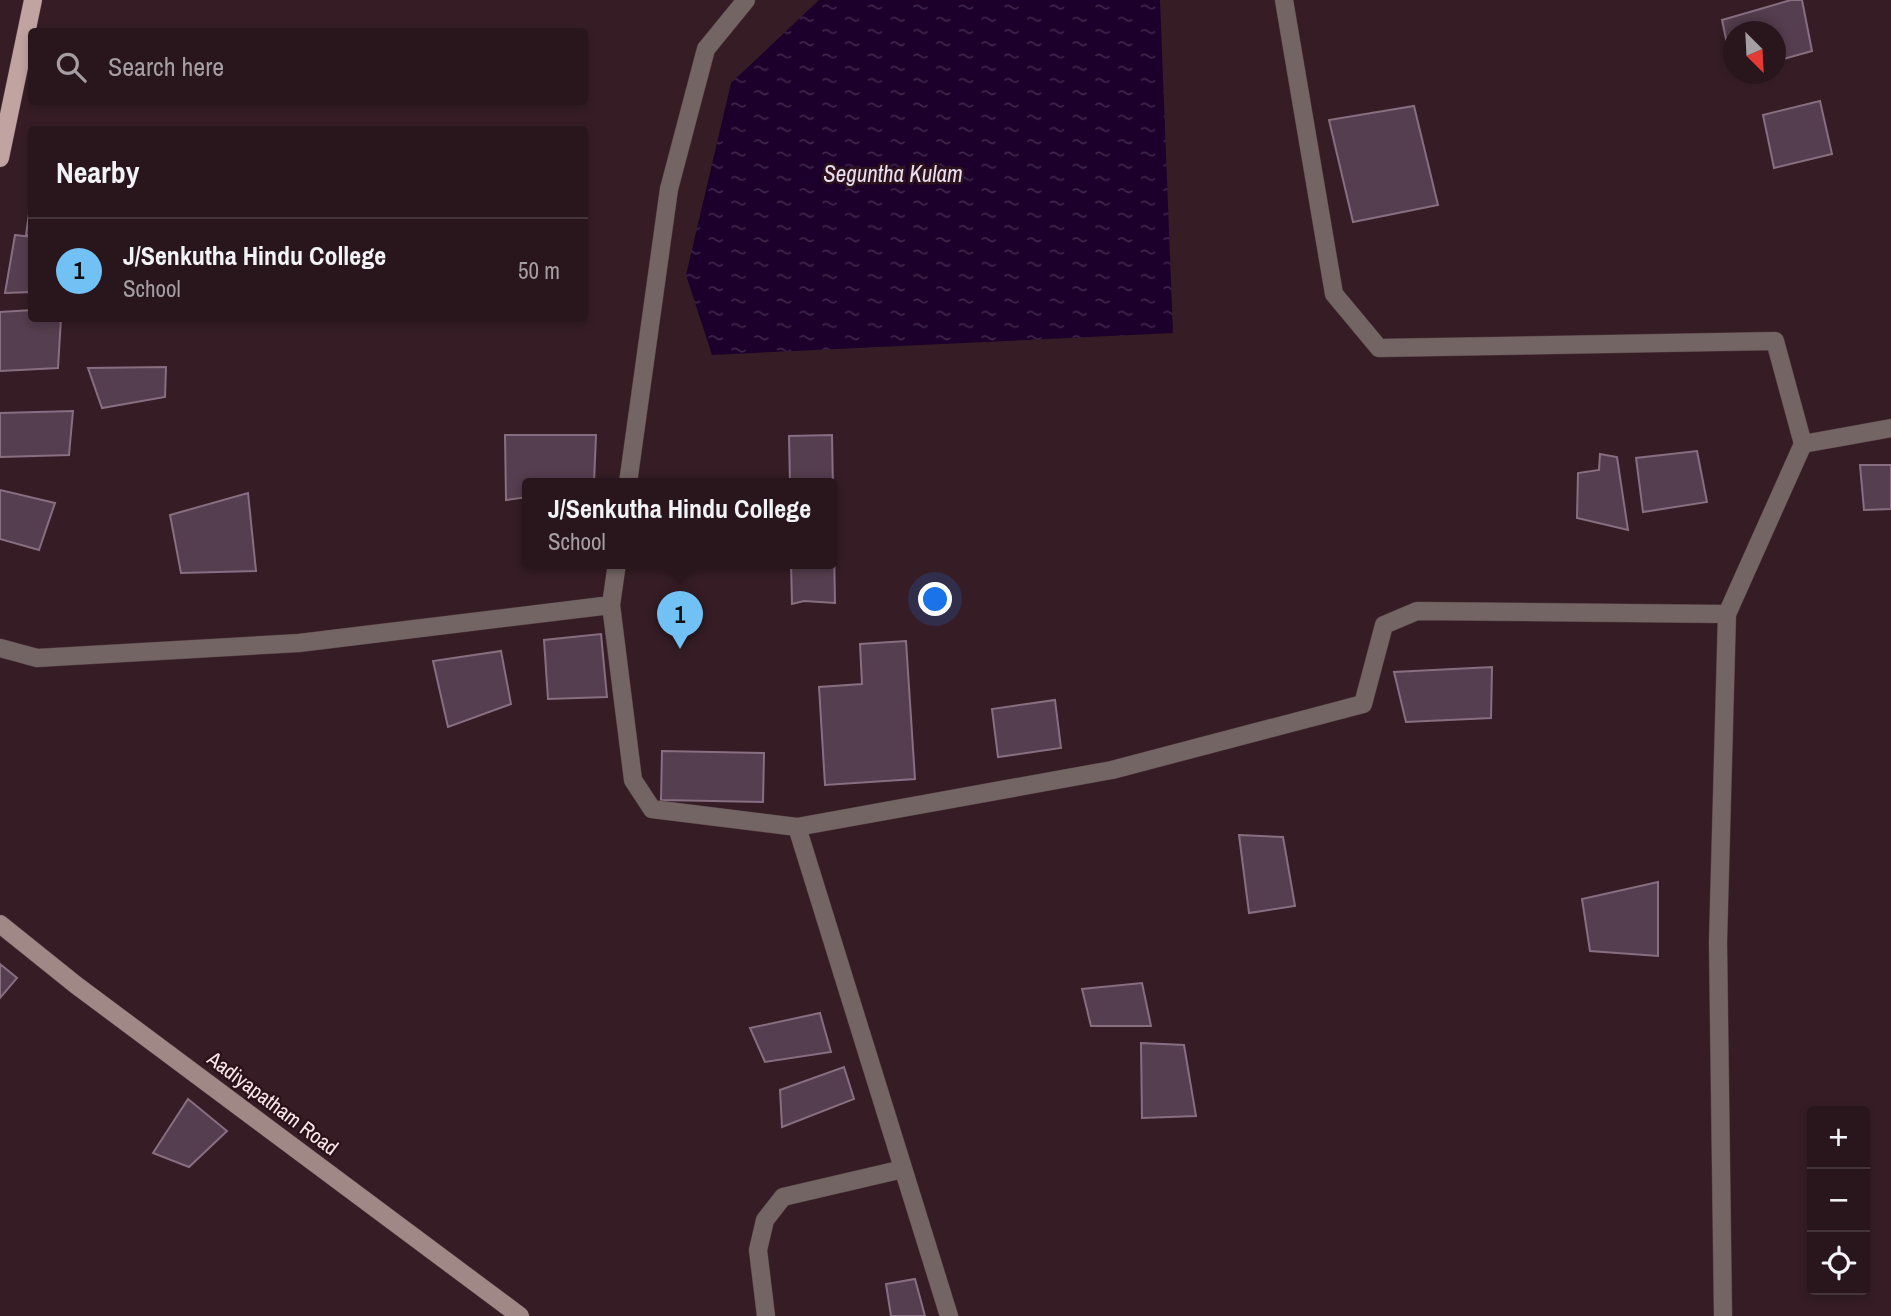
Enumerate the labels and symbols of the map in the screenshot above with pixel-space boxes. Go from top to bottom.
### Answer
north arrow [1723,21,1786,84]
water label: Seguntha Kulam [823,158,963,189]
your location [918,582,952,616]
pin: 1 [657,591,703,649]
street label: Aadiyapatham Road [201,1044,344,1162]

